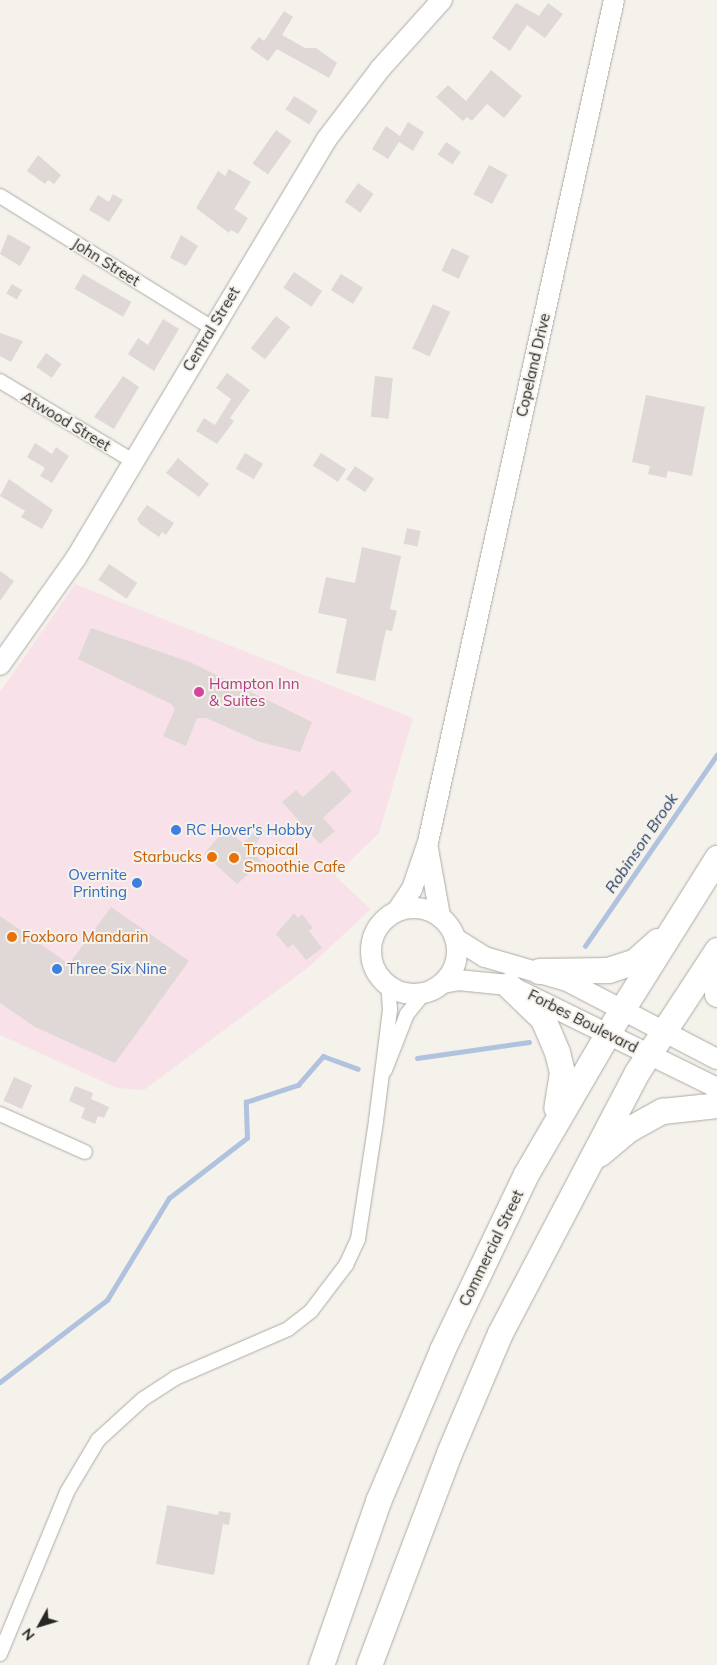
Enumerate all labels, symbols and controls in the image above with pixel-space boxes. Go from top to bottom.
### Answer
street label: John Street [69,234,143,290]
street label: Central Street [179,284,243,374]
street label: Copeland Drive [512,311,554,419]
street label: Atwood Street [18,387,114,455]
place label: Hampton Inn & Suites [209,674,299,709]
marker: Hampton Inn & Suites [193,686,205,698]
water label: Robinson Brook [600,789,682,897]
place label: RC Hover's Hobby [186,821,312,839]
marker: RC Hover's Hobby [170,824,182,836]
place label: Tropical Smoothie Cafe [244,840,345,875]
place label: Starbucks [133,848,202,866]
marker: Starbucks [206,851,218,863]
marker: Tropical Smoothie Cafe [228,852,240,864]
place label: Overnite Printing [68,865,127,900]
marker: Overnite Printing [131,877,143,889]
place label: Foxboro Mandarin [22,928,148,946]
marker: Foxboro Mandarin [6,931,18,943]
place label: Three Six Nine [67,960,167,978]
marker: Three Six Nine [51,963,63,975]
street label: Forbes Boulevard [525,986,641,1056]
street label: Commercial Street [455,1187,527,1309]
north arrow [15,1600,65,1650]
text: N [18,1625,39,1644]

